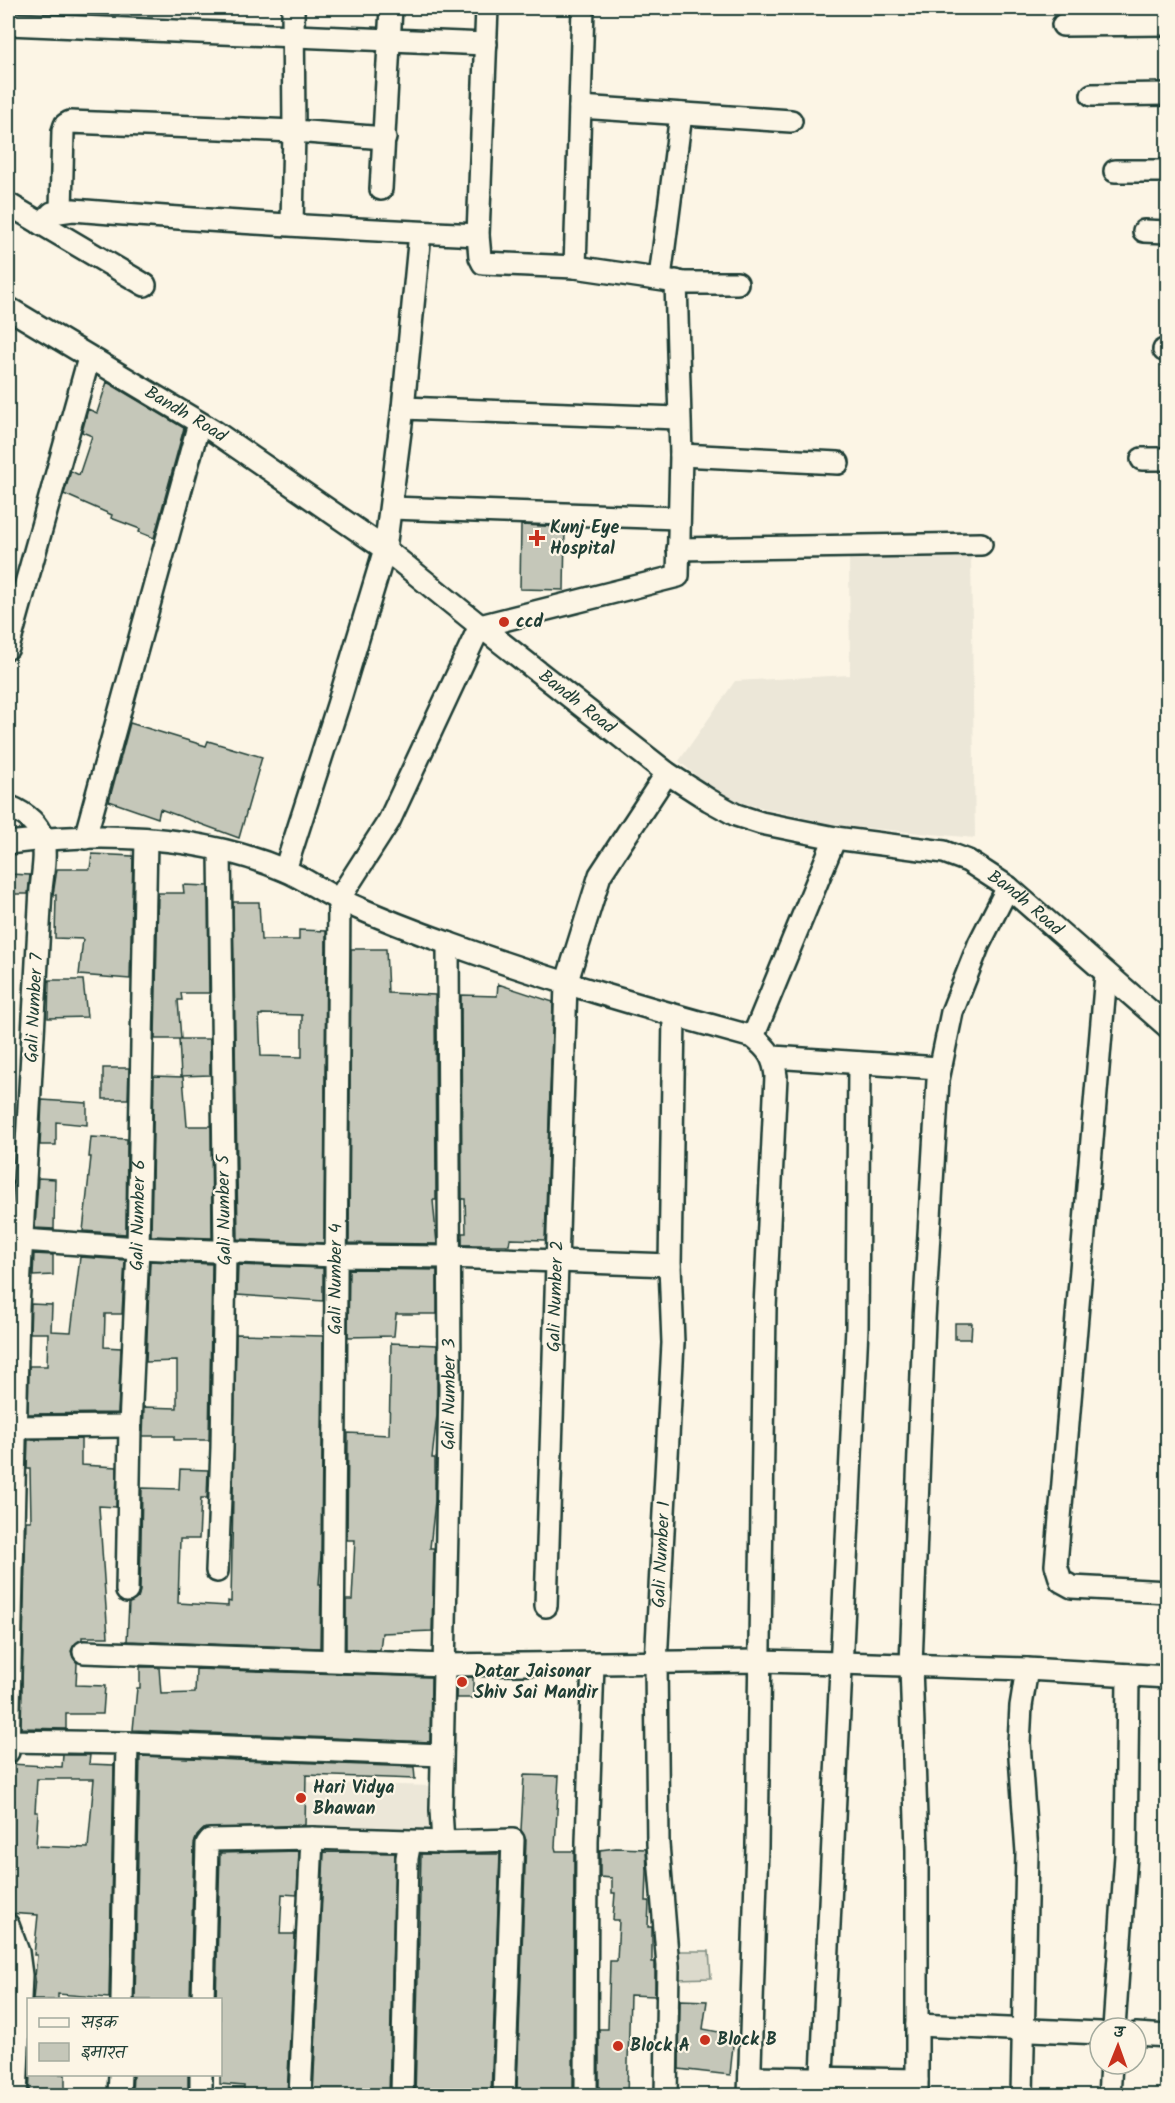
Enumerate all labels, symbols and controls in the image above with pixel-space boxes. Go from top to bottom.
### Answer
street label: Bandh Road [139,378,233,451]
place label: Kunj Eye Hospital [550,514,619,564]
marker: Kunj Eye Hospital [528,529,546,547]
place label: ccd [516,608,544,637]
marker: ccd [497,615,511,629]
street label: Bandh Road [532,662,622,742]
street label: Bandh Road [981,863,1070,944]
street label: Gali Number 7 [18,952,52,1063]
street label: Gali Number 5 [210,1153,240,1266]
street label: Gali Number 6 [122,1159,154,1272]
street label: Gali Number 4 [321,1223,351,1335]
street label: Gali Number 2 [540,1240,572,1352]
street label: Gali Number 3 [434,1338,465,1450]
street label: Gali Number 1 [644,1500,679,1609]
place label: Datar Jaisonar Shiv Sai Mandir [474,1658,599,1708]
marker: Datar Jaisonar Shiv Sai Mandir [455,1675,469,1689]
place label: Hari Vidya Bhawan [313,1774,395,1824]
marker: Hari Vidya Bhawan [294,1791,308,1805]
legend [27,1998,222,2076]
text: सड़क [81,2009,119,2038]
north arrow [1088,2016,1148,2076]
text: उ [1113,2020,1126,2045]
place label: Block B [717,2026,777,2055]
place label: Block A [630,2032,690,2061]
marker: Block B [698,2033,712,2047]
text: इमारत [81,2039,129,2068]
marker: Block A [611,2039,625,2053]

